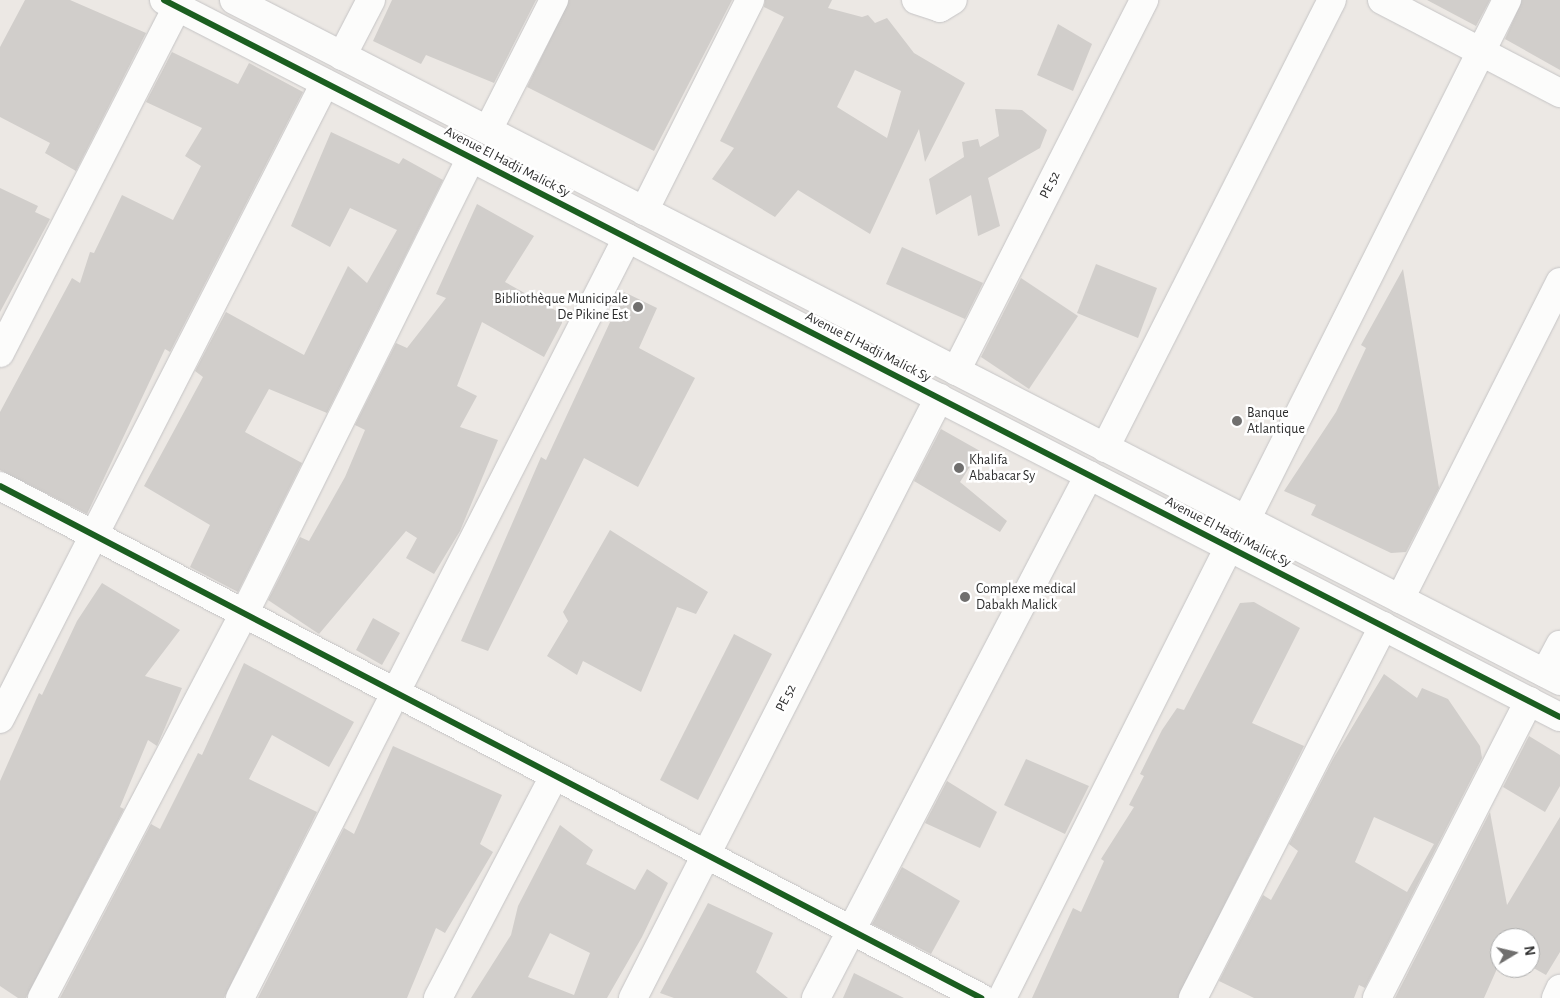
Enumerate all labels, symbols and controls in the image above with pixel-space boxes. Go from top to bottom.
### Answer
street label: Avenue El Hadji Malick Sy [441,123,573,201]
street label: PE 52 [1036,168,1064,202]
place label: Bibliothèque Municipale De Pikine Est [494,291,628,324]
marker: Bibliothèque Municipale De Pikine Est [632,301,644,313]
street label: Avenue El Hadji Malick Sy [802,308,934,386]
place label: Banque Atlantique [1247,405,1305,438]
marker: Banque Atlantique [1231,415,1243,427]
place label: Khalifa Ababacar Sy [969,452,1035,484]
marker: Khalifa Ababacar Sy [953,462,965,474]
street label: Avenue El Hadji Malick Sy [1162,493,1294,571]
place label: Complexe medical Dabakh Malick [976,581,1076,614]
marker: Complexe medical Dabakh Malick [958,590,972,604]
street label: PE 52 [772,681,800,715]
north arrow [1490,928,1540,978]
text: N [1521,945,1537,957]

